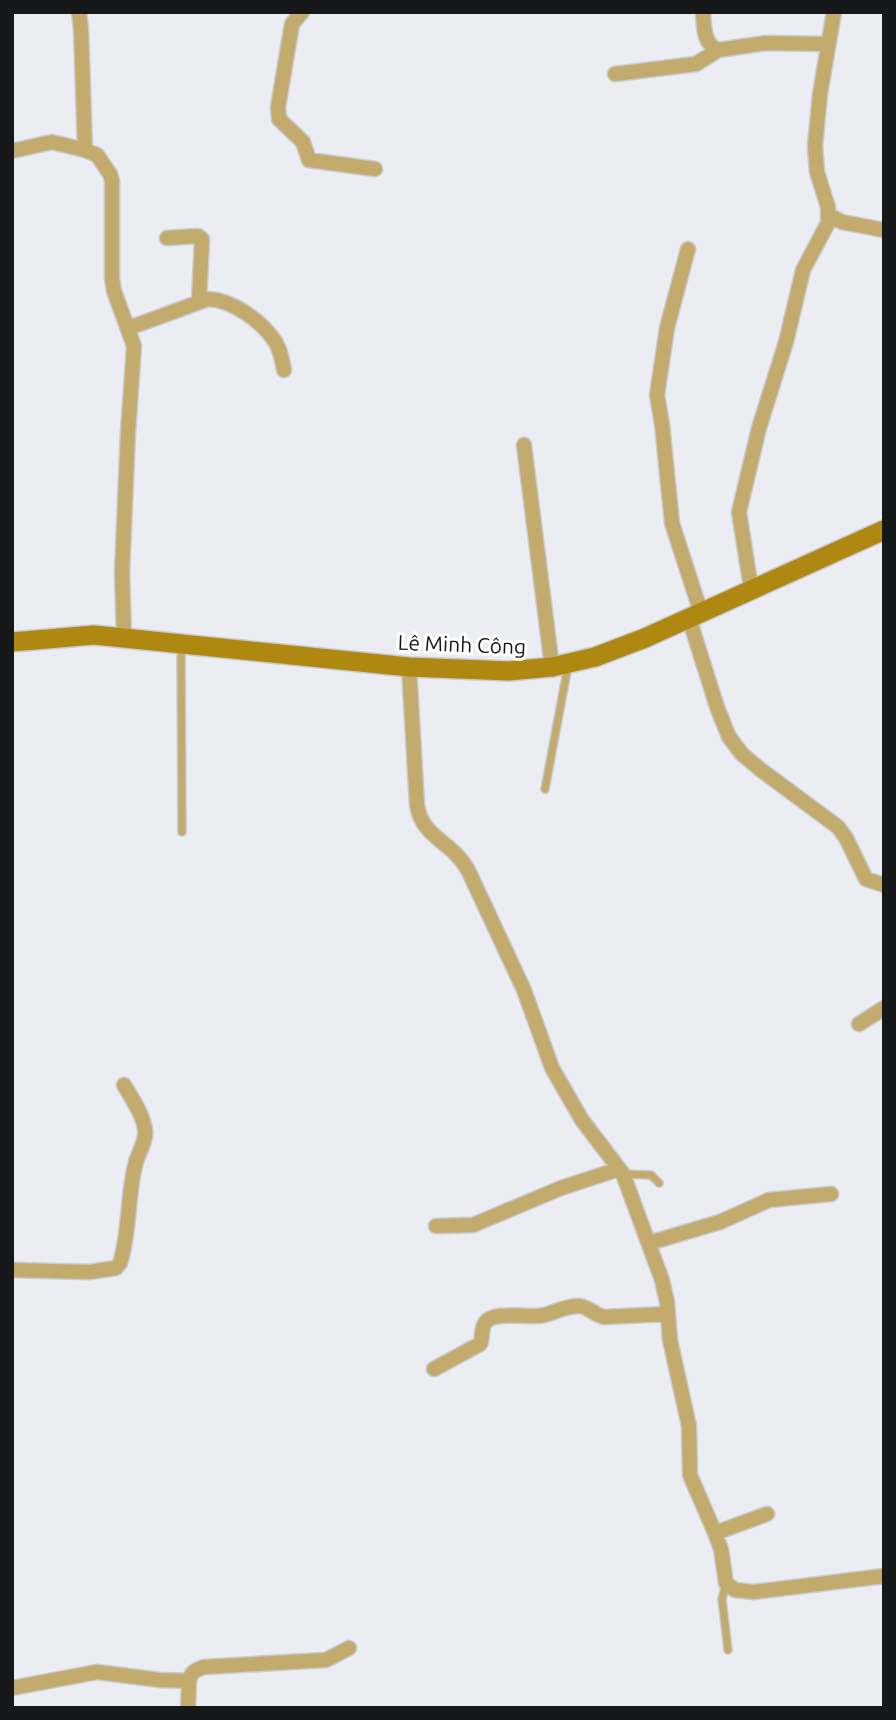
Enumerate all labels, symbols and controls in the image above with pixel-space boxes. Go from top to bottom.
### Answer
street label: Lê Minh Công [397,630,527,658]

